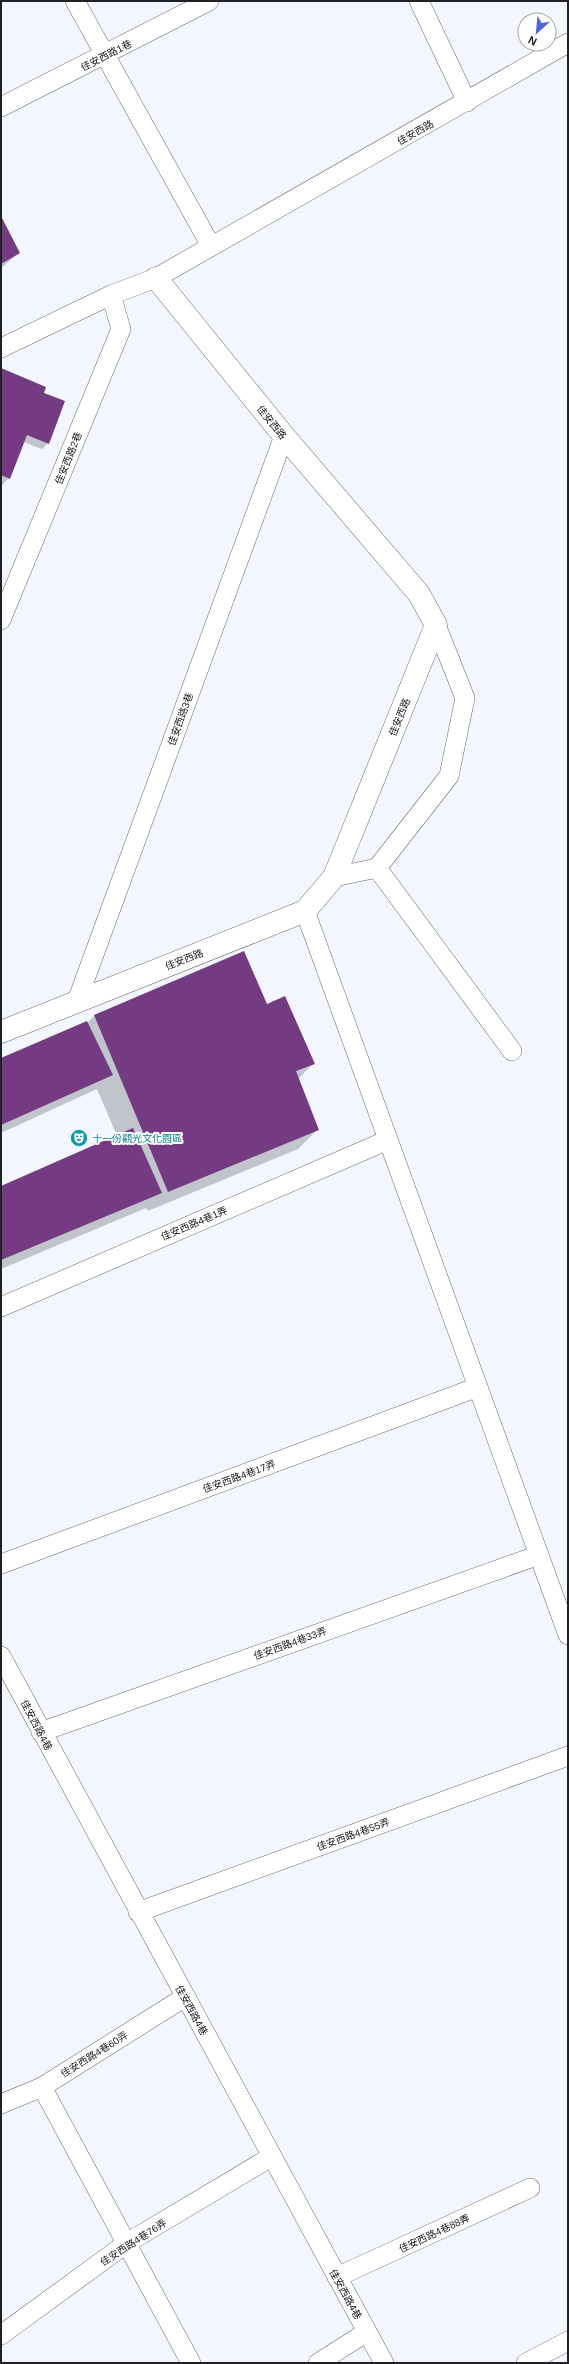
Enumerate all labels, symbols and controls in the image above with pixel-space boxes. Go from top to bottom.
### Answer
north arrow [517,12,557,52]
text: N [526,34,539,48]
street label: 佳安西路1巷 [79,38,133,73]
street label: 佳安西路 [395,118,435,147]
street label: 佳安西路 [255,403,288,441]
street label: 佳安西路2巷 [53,430,84,486]
street label: 佳安西路3巷 [166,691,195,747]
street label: 佳安西路 [387,697,412,738]
street label: 佳安西路 [164,947,205,972]
theatre icon: 十一份觀光文化園區 [69,1128,89,1148]
place label: 十一份觀光文化園區 [92,1133,182,1144]
street label: 佳安西路4巷1弄 [159,1205,229,1242]
street label: 佳安西路4巷17弄 [201,1458,277,1495]
street label: 佳安西路4巷33弄 [252,1625,328,1662]
street label: 佳安西路4巷 [19,1698,54,1752]
street label: 佳安西路4巷55弄 [315,1816,391,1853]
street label: 佳安西路4巷 [173,1983,210,2037]
street label: 佳安西路4巷60弄 [59,2029,130,2079]
street label: 佳安西路4巷88弄 [397,2212,471,2255]
street label: 佳安西路4巷76弄 [98,2217,168,2268]
street label: 佳安西路4巷 [327,2267,364,2321]

